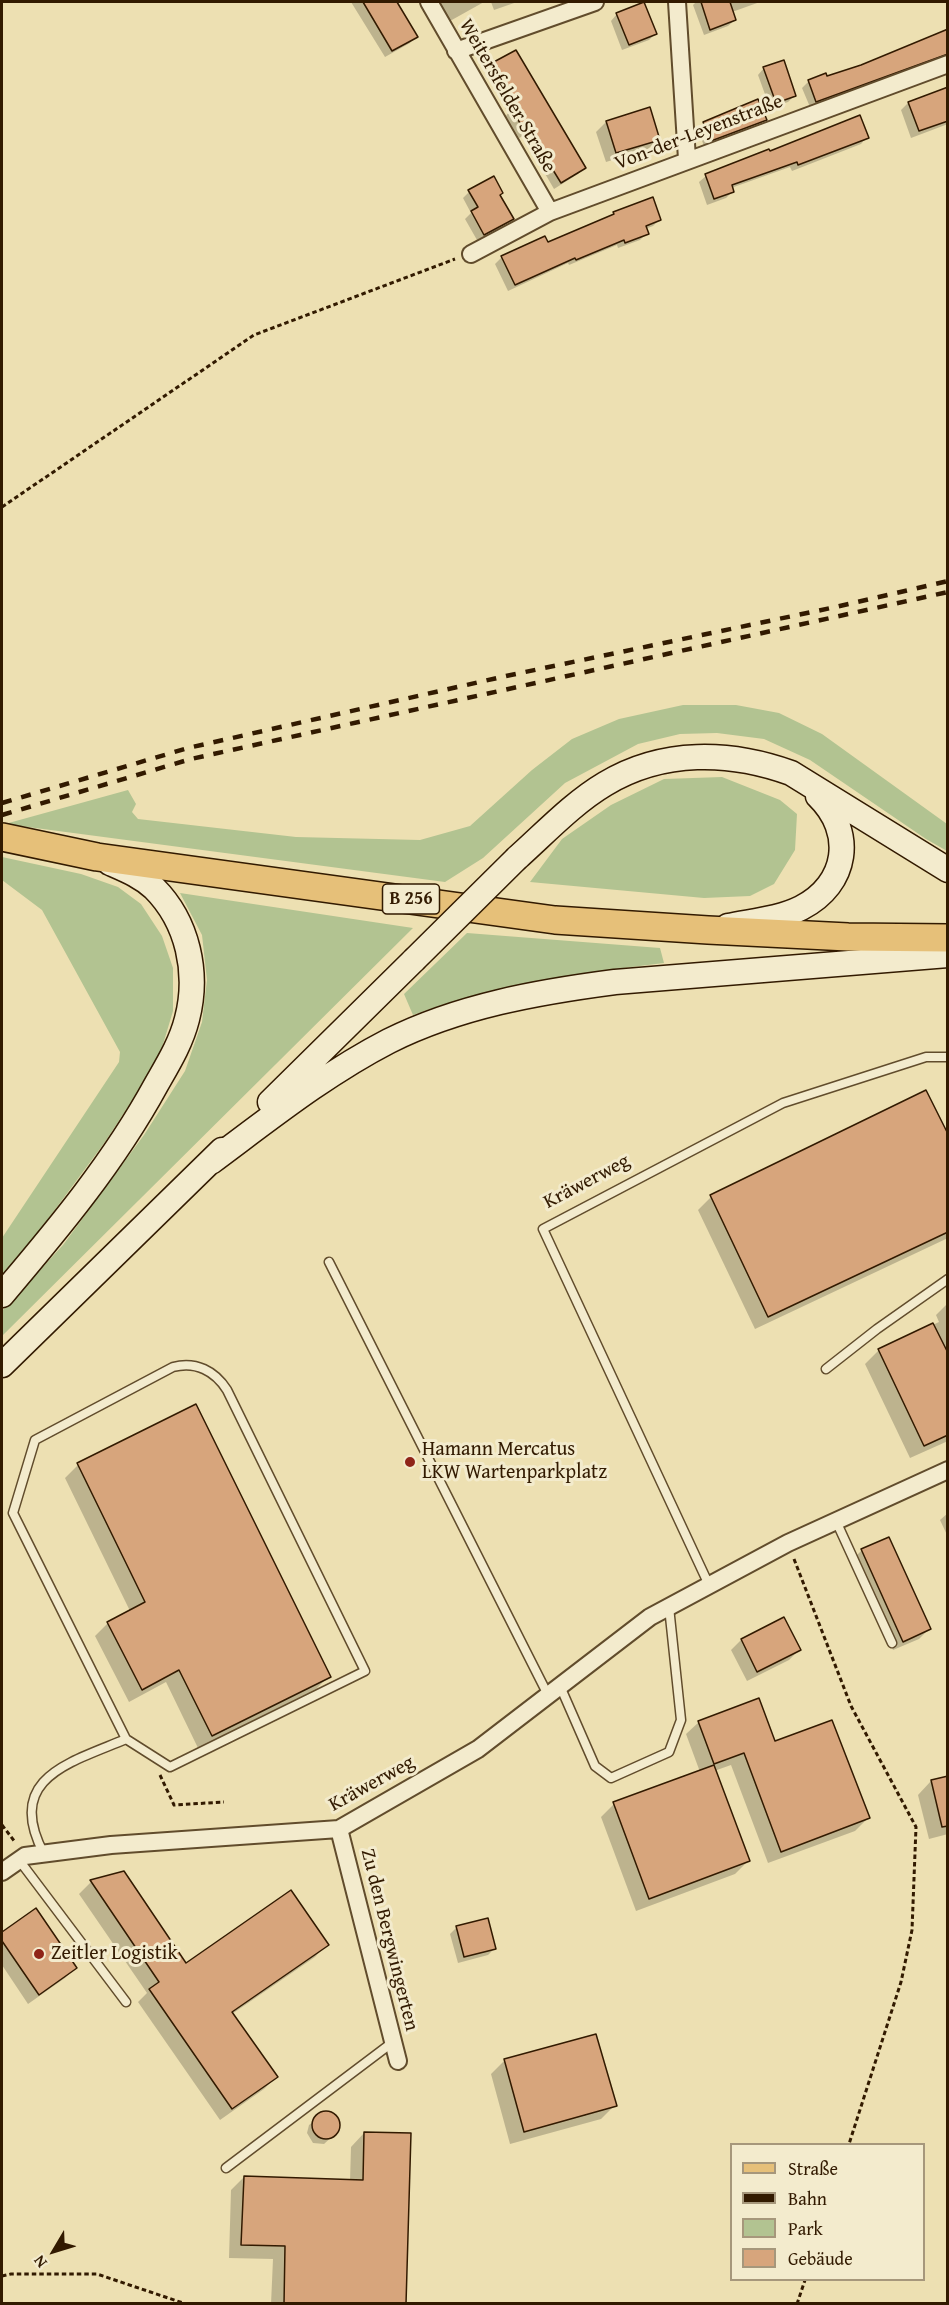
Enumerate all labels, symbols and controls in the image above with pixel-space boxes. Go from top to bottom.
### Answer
street label: Weitersfelder Straße [453,15,561,177]
street label: Von-der-Leyenstraße [611,90,787,176]
road number: B 256 [382,884,440,914]
street label: Kräwerweg [540,1149,634,1215]
place label: Hamann Mercatus LKW Wartenparkplatz [422,1438,607,1485]
marker: Hamann Mercatus LKW Wartenparkplatz [403,1455,417,1469]
street label: Kräwerweg [325,1751,419,1817]
street label: Zu den Bergwingerten [355,1847,423,2033]
place label: Zeitler Logistik [51,1942,178,1966]
marker: Zeitler Logistik [32,1947,46,1961]
legend [730,2143,925,2281]
text: Straße [788,2155,838,2182]
text: Bahn [788,2185,827,2212]
text: Park [788,2215,823,2242]
north arrow [24,2221,84,2281]
text: Gebäude [788,2245,853,2272]
text: N [27,2250,53,2274]

